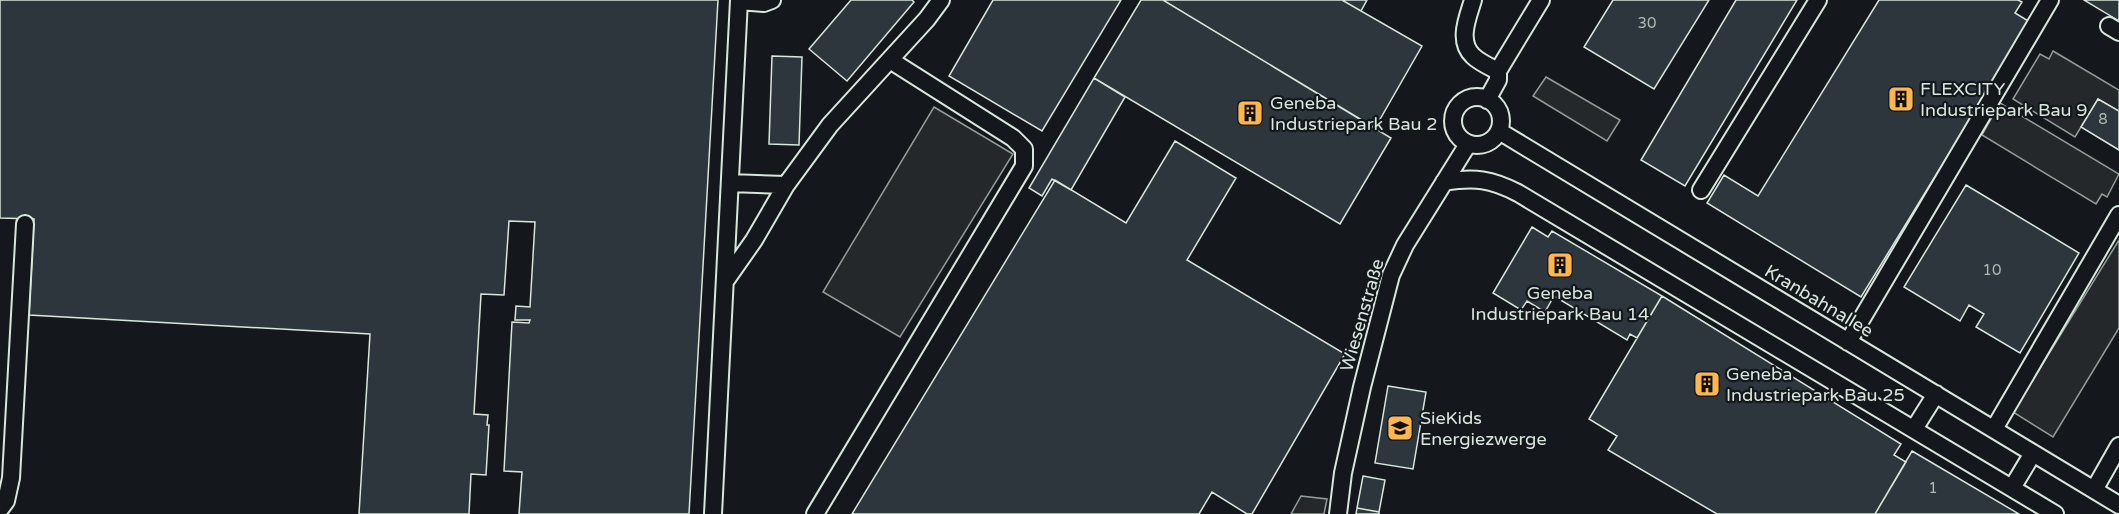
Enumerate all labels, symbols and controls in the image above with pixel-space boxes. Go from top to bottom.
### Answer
house number: 30 [1638,14,1656,32]
place label: FLEXCITY Industriepark Bau 9 [1920,78,2088,121]
building icon: FLEXCITY Industriepark Bau 9 [1886,84,1916,114]
place label: Geneba Industriepark Bau 2 [1270,92,1438,135]
building icon: Geneba Industriepark Bau 2 [1235,98,1265,128]
house number: 8 [2098,110,2108,128]
building icon: Geneba Industriepark Bau 14 [1545,250,1575,280]
street label: Wiesenstraße [1335,256,1389,374]
street label: Kranbahnallee [1761,260,1877,342]
house number: 10 [1983,261,2001,279]
place label: Geneba Industriepark Bau 14 [1471,282,1649,325]
place label: Geneba Industriepark Bau 25 [1726,363,1905,406]
building icon: Geneba Industriepark Bau 25 [1692,369,1722,399]
place label: SieKids Energiezwerge [1420,407,1547,450]
school or university icon: SieKids Energiezwerge [1385,413,1415,443]
house number: 1 [1928,479,1938,497]

